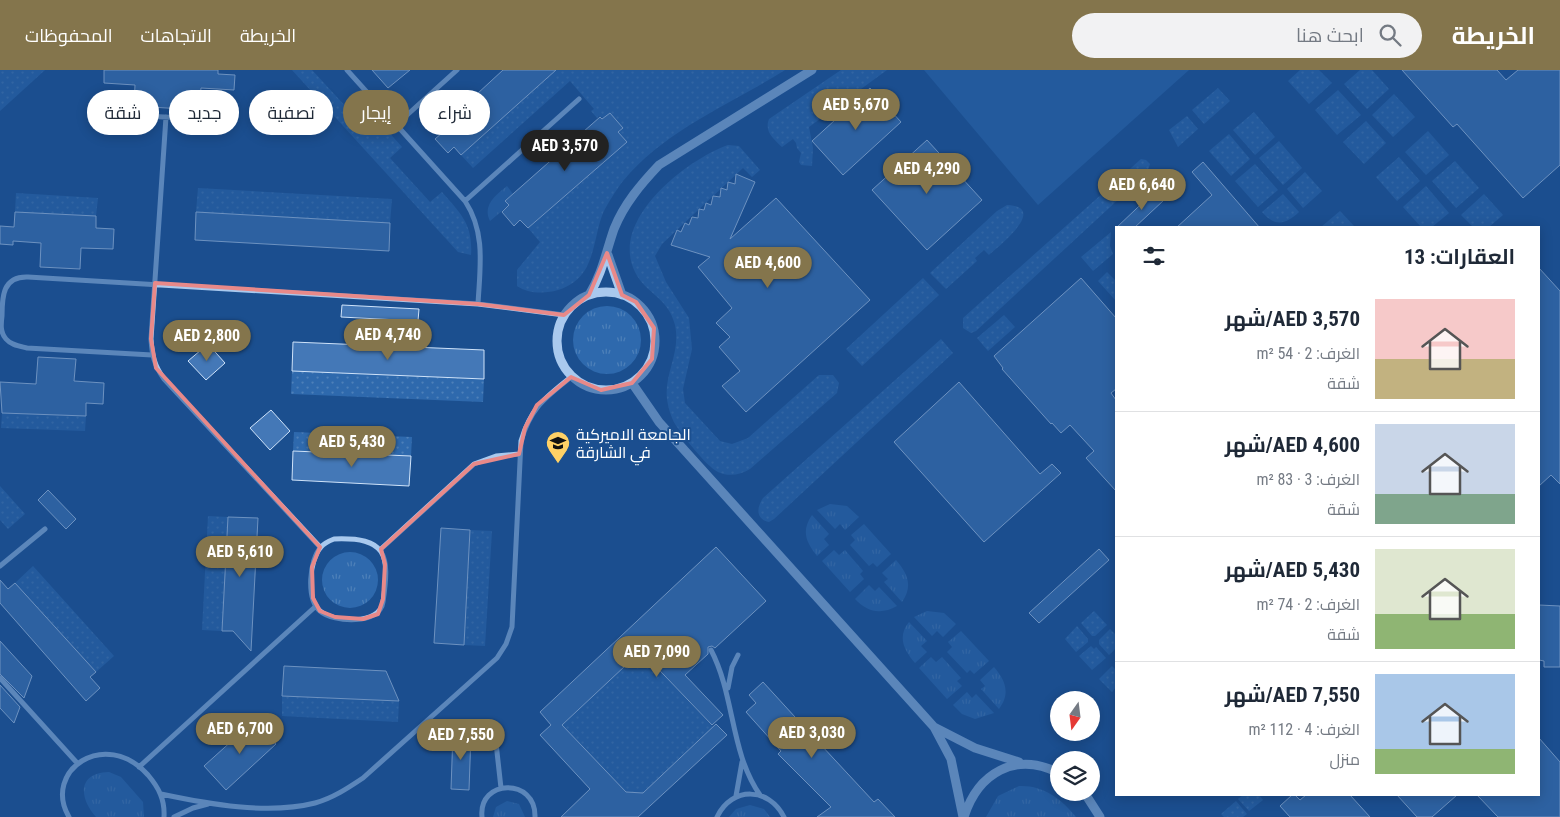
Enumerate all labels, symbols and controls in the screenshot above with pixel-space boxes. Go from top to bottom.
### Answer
search box [1072,13,1422,58]
icon: search [1376,21,1404,49]
text: الخريطة [1452,22,1535,50]
text: ابحث هنا [1296,24,1364,47]
text: المحفوظات [25,25,113,46]
text: الاتجاهات [141,25,212,46]
text: الخريطة [240,25,296,46]
pin: AED 5,670 [799,88,913,131]
chip: شقة [87,90,159,135]
chip: جديد [169,90,239,135]
chip: تصفية [249,90,333,135]
chip: إيجار [343,90,409,135]
chip: شراء [419,90,490,135]
text: AED 5,670 [823,95,889,114]
pin: AED 3,570 [508,129,622,172]
text: AED 3,570 [532,136,598,155]
pin: AED 4,290 [870,152,984,195]
text: AED 4,290 [894,159,960,178]
pin: AED 6,640 [1085,168,1199,211]
text: AED 6,640 [1109,175,1175,194]
icon: filters [1140,242,1168,270]
text: العقارات: 13 [1404,245,1515,269]
pin: AED 4,600 [711,246,825,289]
text: AED 4,600 [735,253,801,272]
text: AED 3,570/شهر [1225,307,1360,331]
pin: AED 4,740 [331,318,445,361]
icon: home [1415,319,1475,379]
pin: AED 2,800 [150,320,264,362]
text: AED 4,740 [355,325,421,344]
text: AED 2,800 [174,326,240,345]
text: الغرف: 2 · 54 m² [1256,344,1360,363]
text: شقة [1327,374,1360,393]
place label: الجامعة الاميركية في الشارقة [576,425,691,466]
pin: AED 5,430 [295,426,409,468]
school or university icon: الجامعة الاميركية في الشارقة [545,430,571,464]
text: AED 5,430 [319,432,385,451]
text: AED 4,600/شهر [1225,433,1360,457]
icon: home [1415,444,1475,504]
text: الغرف: 3 · 83 m² [1256,470,1360,489]
text: شقة [1327,500,1360,519]
pin: AED 5,610 [183,536,297,578]
text: AED 5,610 [207,542,273,561]
text: AED 5,430/شهر [1225,558,1360,582]
icon: home [1415,569,1475,629]
text: الغرف: 2 · 74 m² [1256,595,1360,614]
text: شقة [1327,625,1360,644]
pin: AED 7,090 [600,636,714,678]
text: AED 7,090 [624,642,690,661]
text: AED 7,550/شهر [1225,683,1360,707]
north arrow [1050,691,1100,741]
map controls [1050,691,1100,801]
icon: home [1415,694,1475,754]
pin: AED 6,700 [183,712,297,755]
pin: AED 3,030 [755,716,869,759]
pin: AED 7,550 [404,718,518,761]
text: AED 6,700 [207,719,273,738]
text: الغرف: 4 · 112 m² [1249,720,1360,739]
text: AED 3,030 [779,723,845,742]
text: AED 7,550 [428,725,494,744]
text: منزل [1330,750,1360,769]
button: layers [1050,751,1100,801]

